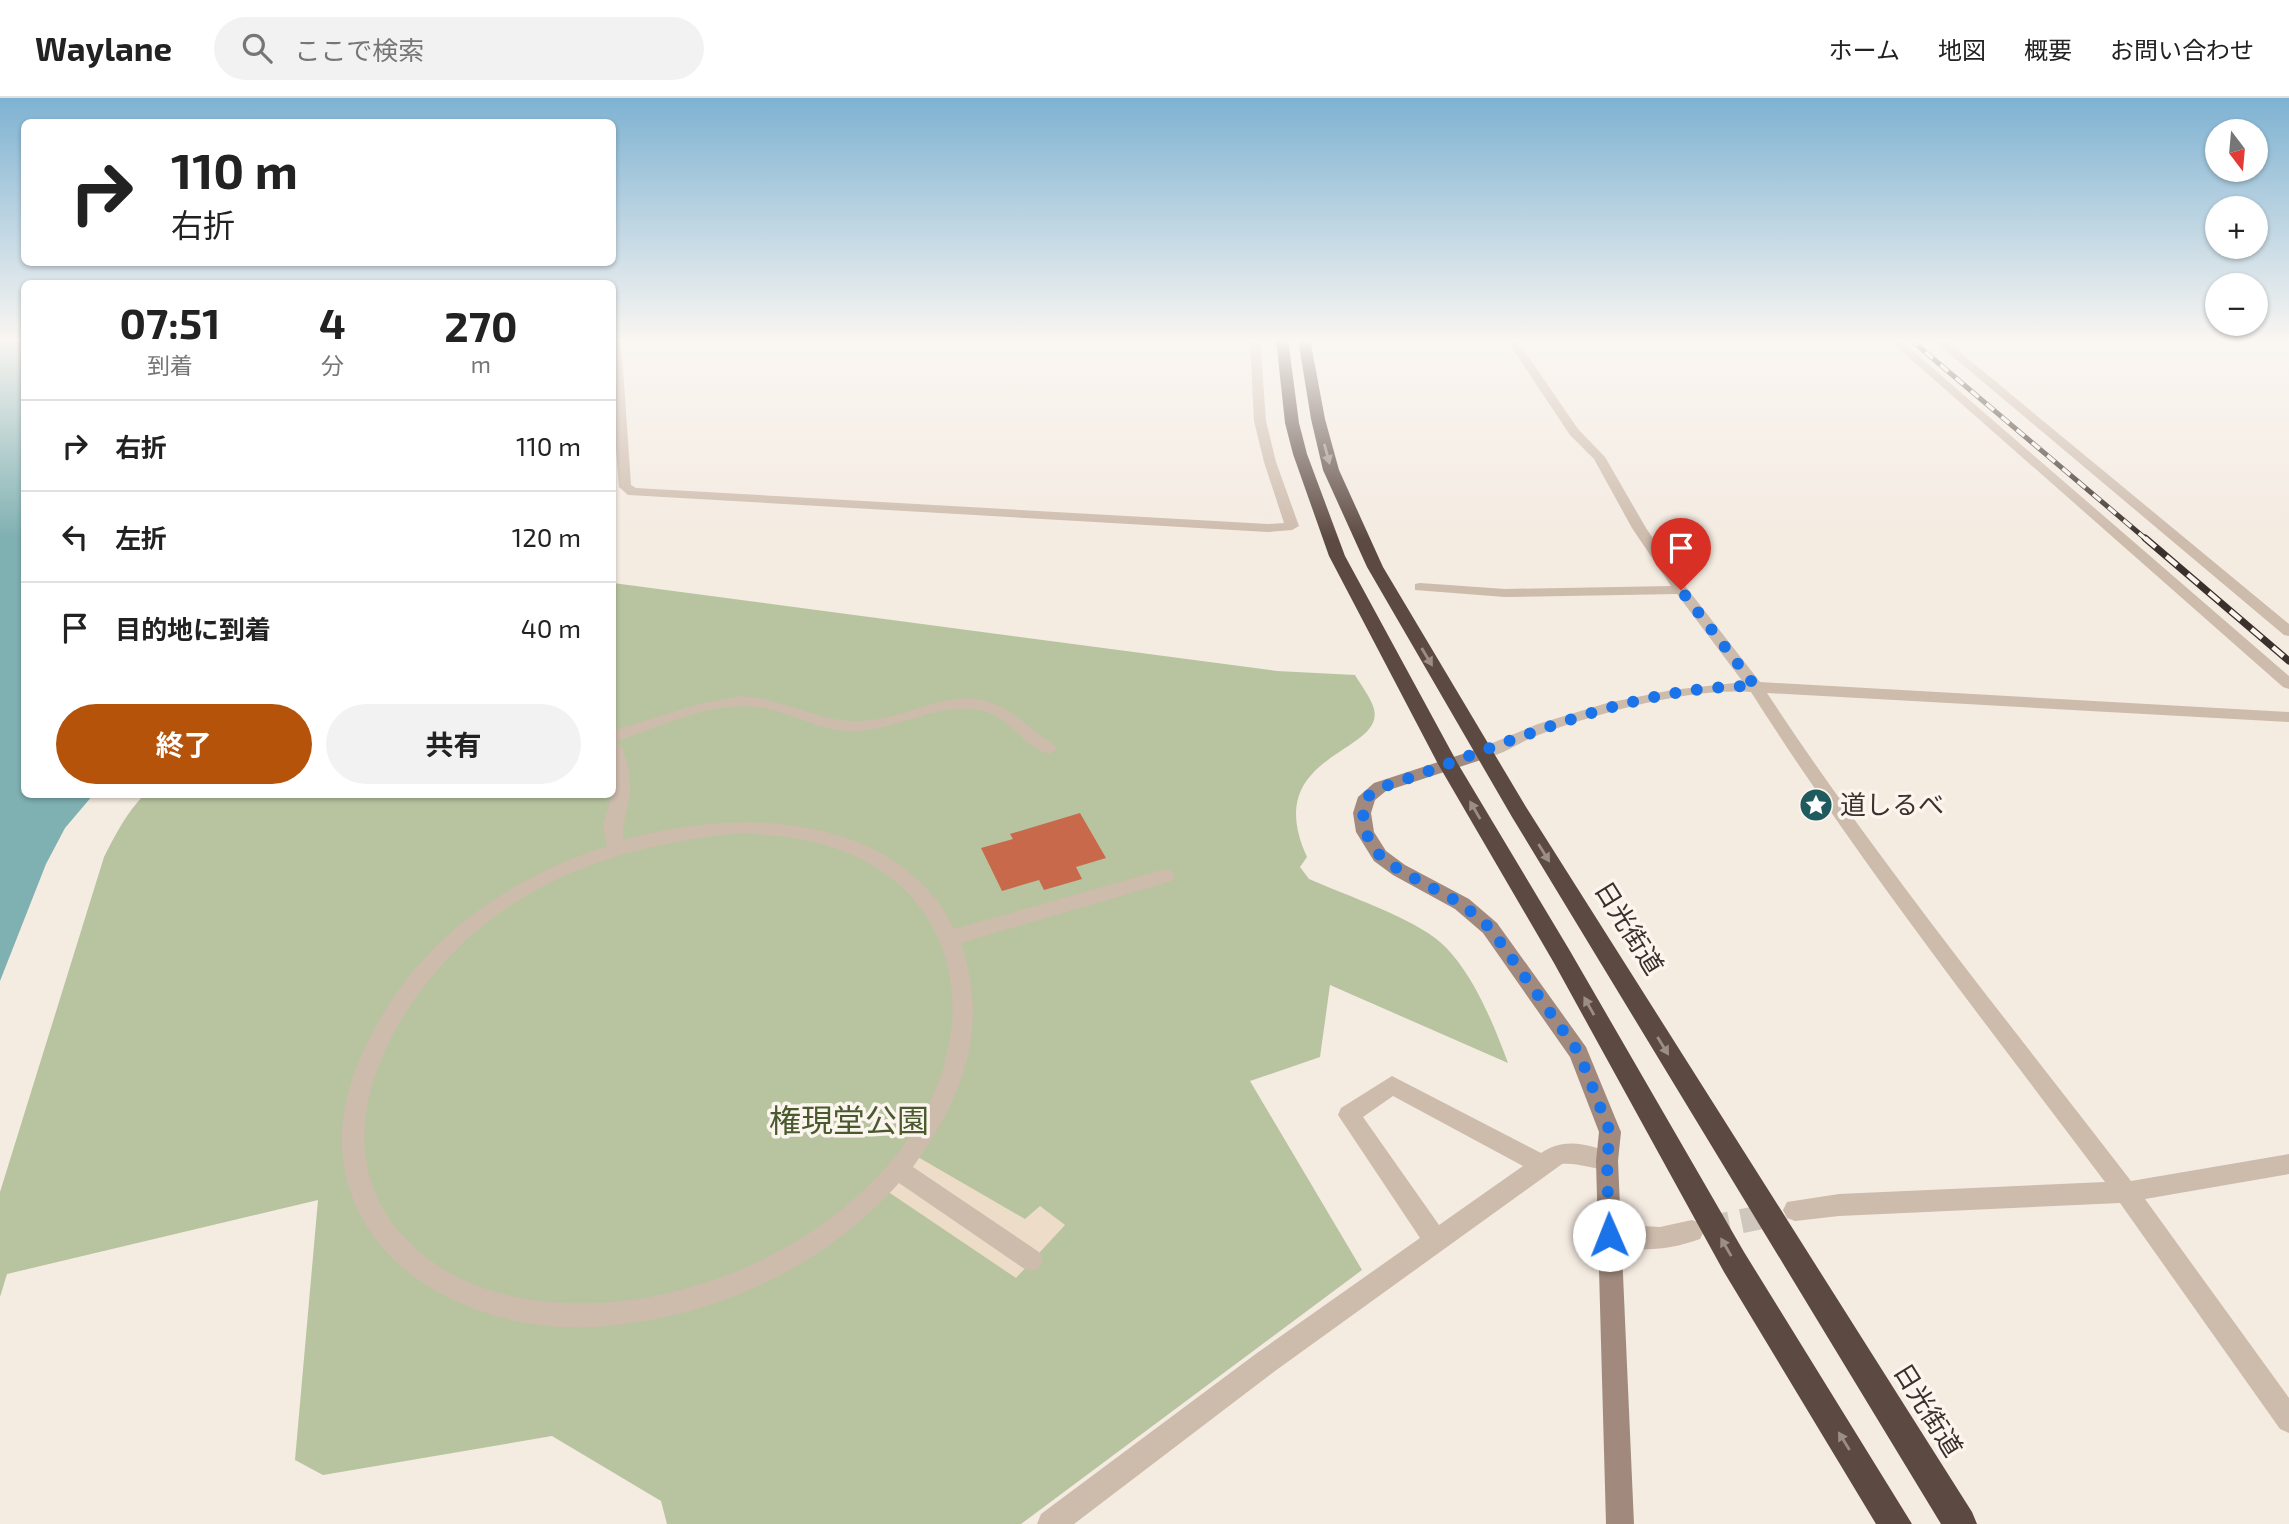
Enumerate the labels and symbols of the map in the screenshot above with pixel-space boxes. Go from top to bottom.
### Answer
north arrow [2205,119,2268,182]
one-way arrow [1322,444,1332,465]
pin [1651,518,1711,590]
one-way arrow [1421,648,1434,667]
place icon: 道しるべ [1797,786,1835,824]
place label: 道しるべ [1840,788,1944,819]
one-way arrow [1469,800,1481,819]
one-way arrow [1537,843,1550,862]
street label: 日光街道 [1590,875,1671,980]
one-way arrow [1583,997,1595,1016]
one-way arrow [1657,1037,1670,1056]
park label: 権現堂公園 [769,1100,929,1138]
position arrow [1572,1198,1646,1272]
one-way arrow [1720,1237,1732,1257]
street label: 日光街道 [1889,1357,1970,1462]
one-way arrow [1838,1431,1851,1451]

